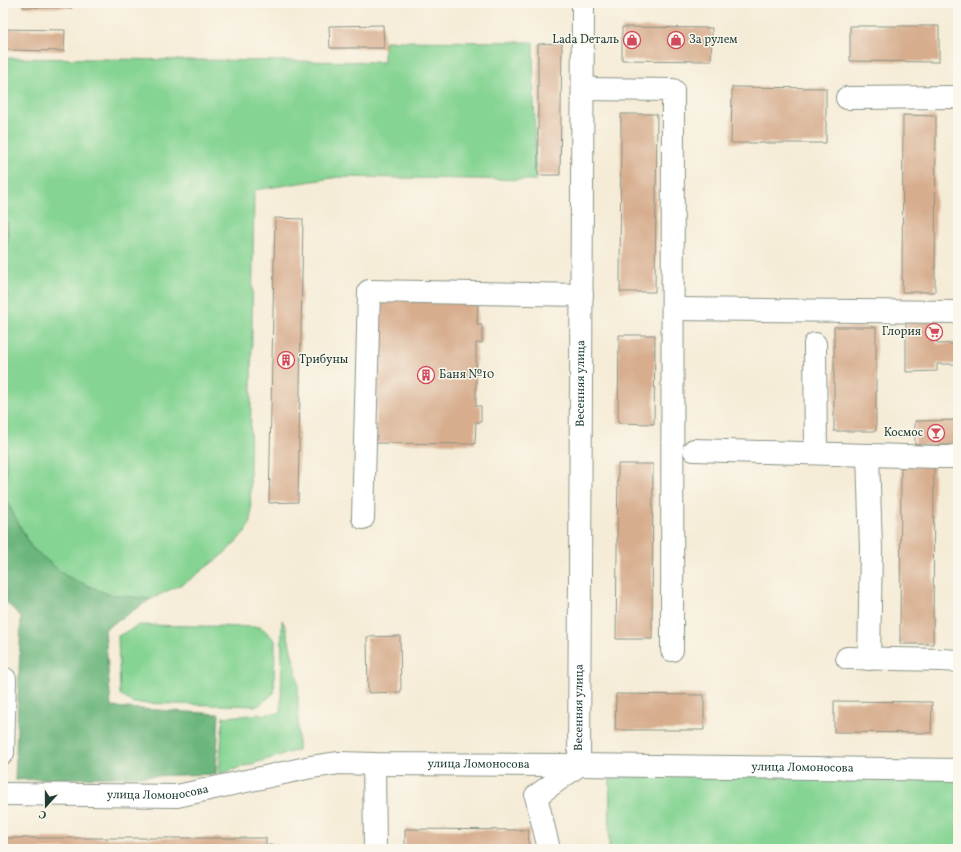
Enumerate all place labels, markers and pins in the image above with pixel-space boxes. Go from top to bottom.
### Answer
shop icon: Lada Dеталь [622,30,642,50]
shop icon: За рулем [666,30,686,50]
place label: Lada Dеталь [552,32,619,48]
place label: За рулем [689,32,738,48]
supermarket icon: Глория [924,322,944,342]
place label: Глория [882,324,921,340]
building icon: Трибуны [276,350,296,370]
place label: Трибуны [299,352,349,368]
building icon: Баня №10 [416,365,436,385]
place label: Баня №10 [439,367,494,383]
bar icon: Космос [926,423,946,443]
place label: Космос [884,425,923,441]

